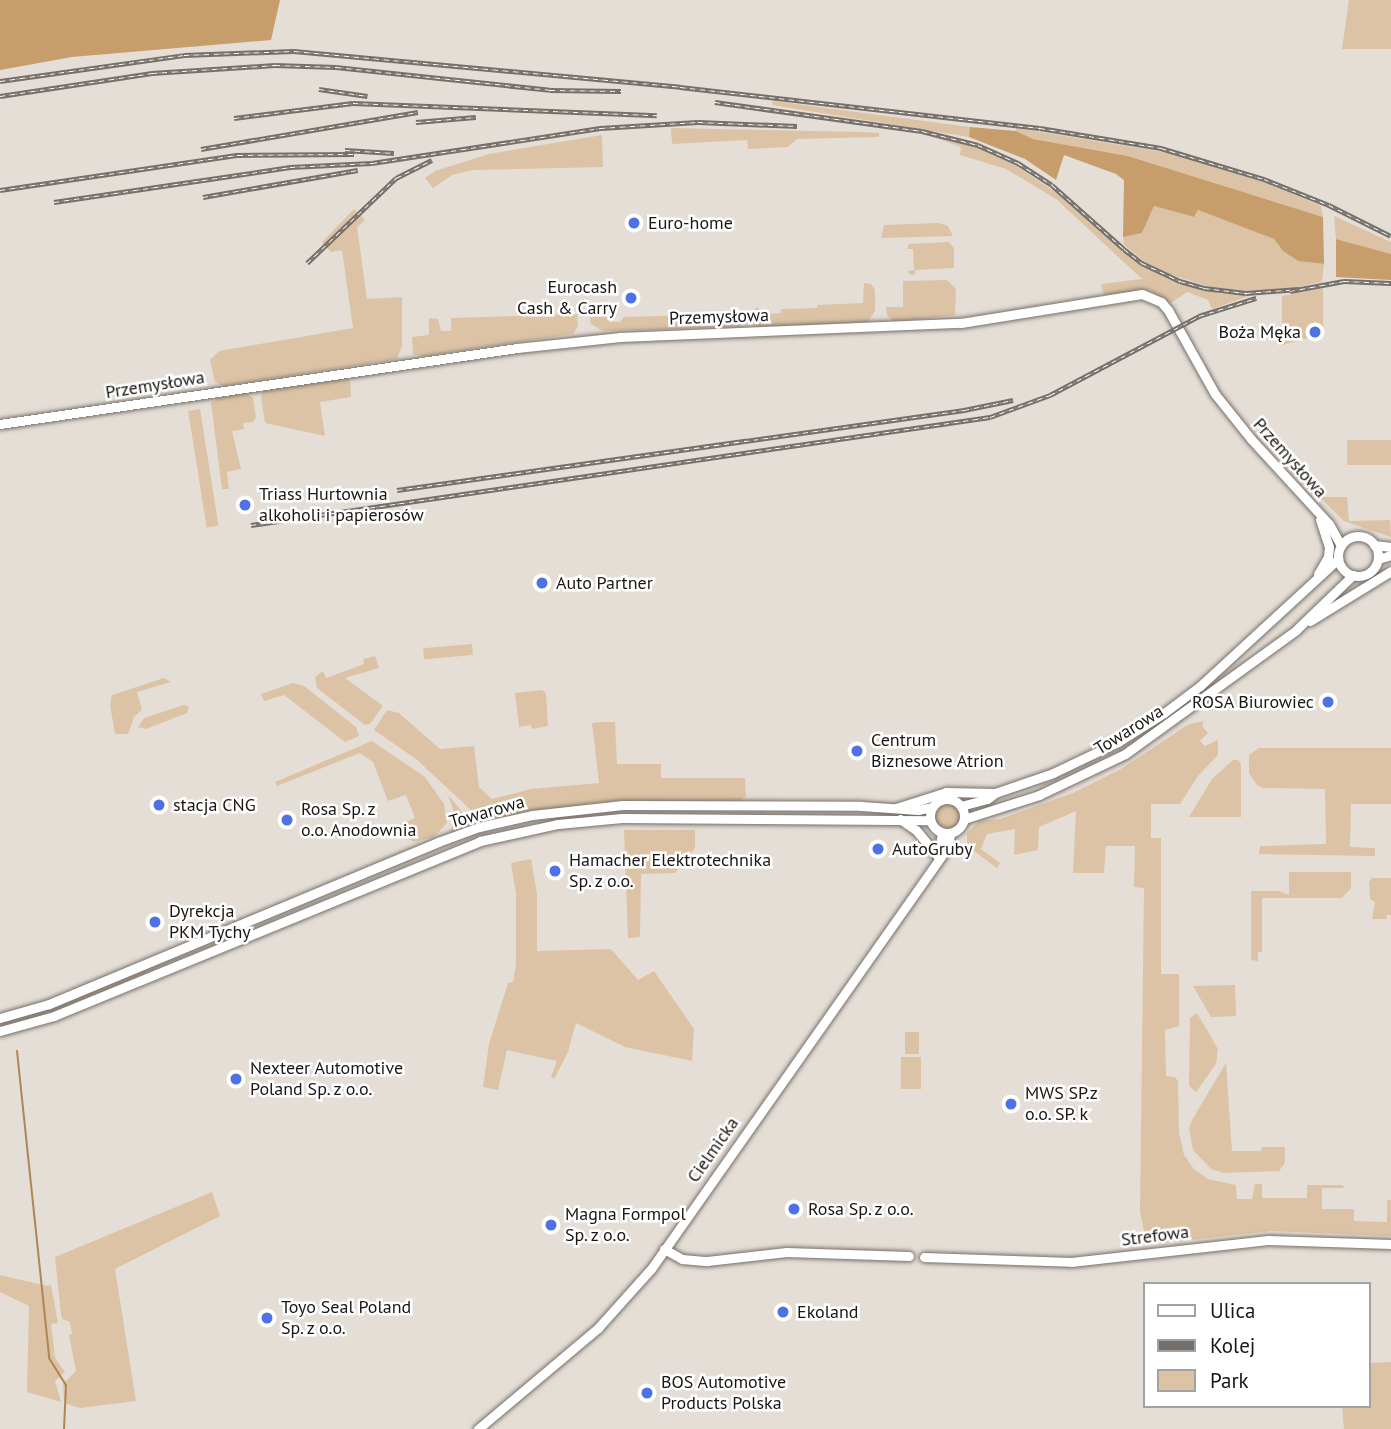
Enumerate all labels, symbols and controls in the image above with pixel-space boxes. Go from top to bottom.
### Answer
place label: Euro-home [648,212,733,234]
marker: Euro-home [626,215,642,231]
place label: Eurocash Cash & Carry [517,277,617,320]
marker: Eurocash Cash & Carry [623,290,639,306]
street label: Przemysłowa [669,304,769,330]
place label: Boża Męka [1218,321,1301,343]
marker: Boża Męka [1307,324,1323,340]
street label: Przemysłowa [104,367,206,403]
street label: Przemysłowa [1249,414,1331,502]
place label: Triass Hurtownia alkoholi i papierosów [259,484,424,526]
marker: Triass Hurtownia alkoholi i papierosów [237,497,253,513]
place label: Auto Partner [556,572,653,594]
marker: Auto Partner [534,575,550,591]
place label: ROSA Biurowiec [1191,691,1314,713]
marker: ROSA Biurowiec [1320,694,1336,710]
street label: Towarowa [1091,700,1167,760]
place label: Centrum Biznesowe Atrion [871,730,1004,772]
marker: Centrum Biznesowe Atrion [849,743,865,759]
street label: Towarowa [447,791,527,833]
place label: stacja CNG [173,794,256,816]
marker: stacja CNG [151,797,167,813]
place label: Rosa Sp. z o.o. Anodownia [301,799,418,842]
marker: Rosa Sp. z o.o. Anodownia [279,812,295,828]
place label: AutoGruby [892,838,973,860]
marker: AutoGruby [870,841,886,857]
place label: Hamacher Elektrotechnika Sp. z o.o. [569,850,771,892]
marker: Hamacher Elektrotechnika Sp. z o.o. [547,863,563,879]
place label: Dyrekcja PKM Tychy [169,901,251,944]
marker: Dyrekcja PKM Tychy [147,914,163,930]
place label: Nexteer Automotive Poland Sp. z o.o. [250,1058,404,1100]
marker: Nexteer Automotive Poland Sp. z o.o. [228,1071,244,1087]
place label: MWS SP.z o.o. SP. k [1025,1083,1098,1126]
marker: MWS SP.z o.o. SP. k [1003,1096,1019,1112]
street label: Cielmicka [683,1113,743,1187]
place label: Rosa Sp. z o.o. [808,1198,916,1220]
marker: Rosa Sp. z o.o. [786,1201,802,1217]
place label: Magna Formpol Sp. z o.o. [565,1204,686,1246]
marker: Magna Formpol Sp. z o.o. [543,1217,559,1233]
street label: Strefowa [1120,1221,1190,1251]
legend [1142,1282,1370,1408]
place label: Toyo Seal Poland Sp. z o.o. [281,1297,411,1340]
text: Ulica [1210,1297,1255,1324]
place label: Ekoland [797,1301,858,1323]
marker: Ekoland [775,1304,791,1320]
marker: Toyo Seal Poland Sp. z o.o. [259,1310,275,1326]
text: Kolej [1210,1332,1255,1359]
text: Park [1210,1367,1249,1394]
place label: BOS Automotive Products Polska [661,1372,787,1414]
marker: BOS Automotive Products Polska [639,1385,655,1401]

